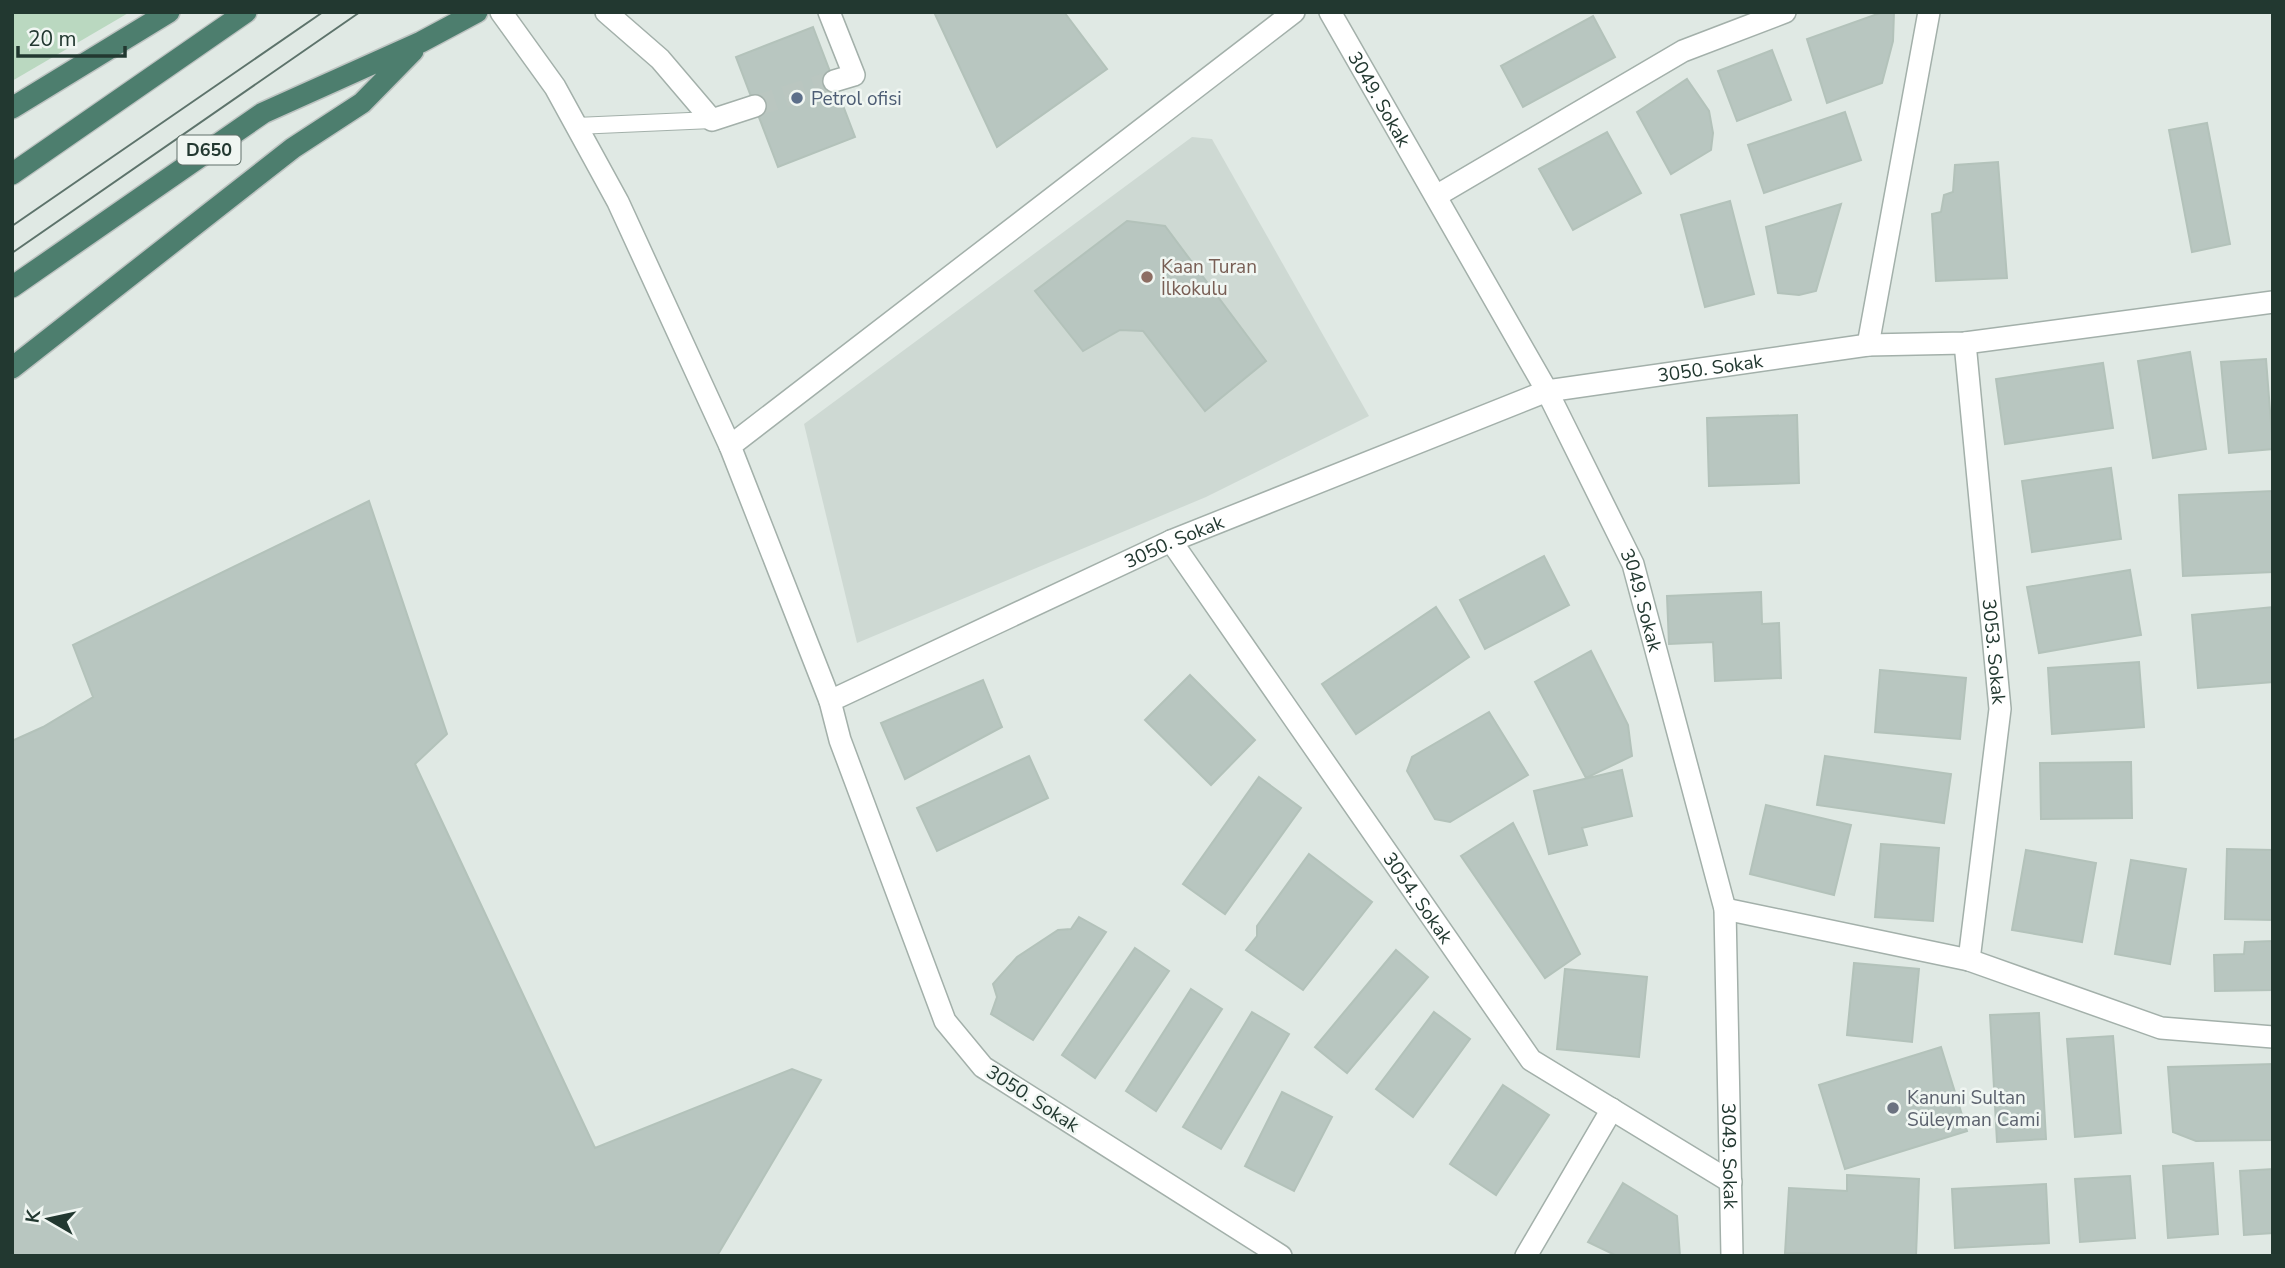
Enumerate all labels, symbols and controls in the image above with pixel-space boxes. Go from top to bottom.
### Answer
scale bar [18,14,124,58]
text: 20 m [28,25,77,53]
street label: 3049. Sokak [1341,47,1417,152]
place label: Petrol ofisi [811,86,902,112]
marker: Petrol ofisi [789,90,805,106]
road number: D650 [178,135,241,164]
place label: Kaan Turan İlkokulu [1161,254,1257,302]
marker: Kaan Turan İlkokulu [1139,269,1155,285]
street label: 3050. Sokak [1656,348,1765,389]
street label: 3050. Sokak [1120,509,1228,575]
street label: 3049. Sokak [1613,544,1668,655]
street label: 3053. Sokak [1976,598,2012,706]
street label: 3054. Sokak [1377,847,1459,950]
street label: 3050. Sokak [981,1059,1084,1139]
place label: Kanuni Sultan Süleyman Cami [1907,1085,2040,1133]
marker: Kanuni Sultan Süleyman Cami [1885,1100,1901,1116]
street label: 3049. Sokak [1715,1103,1743,1210]
north arrow [14,1184,84,1254]
text: K [19,1207,47,1225]

